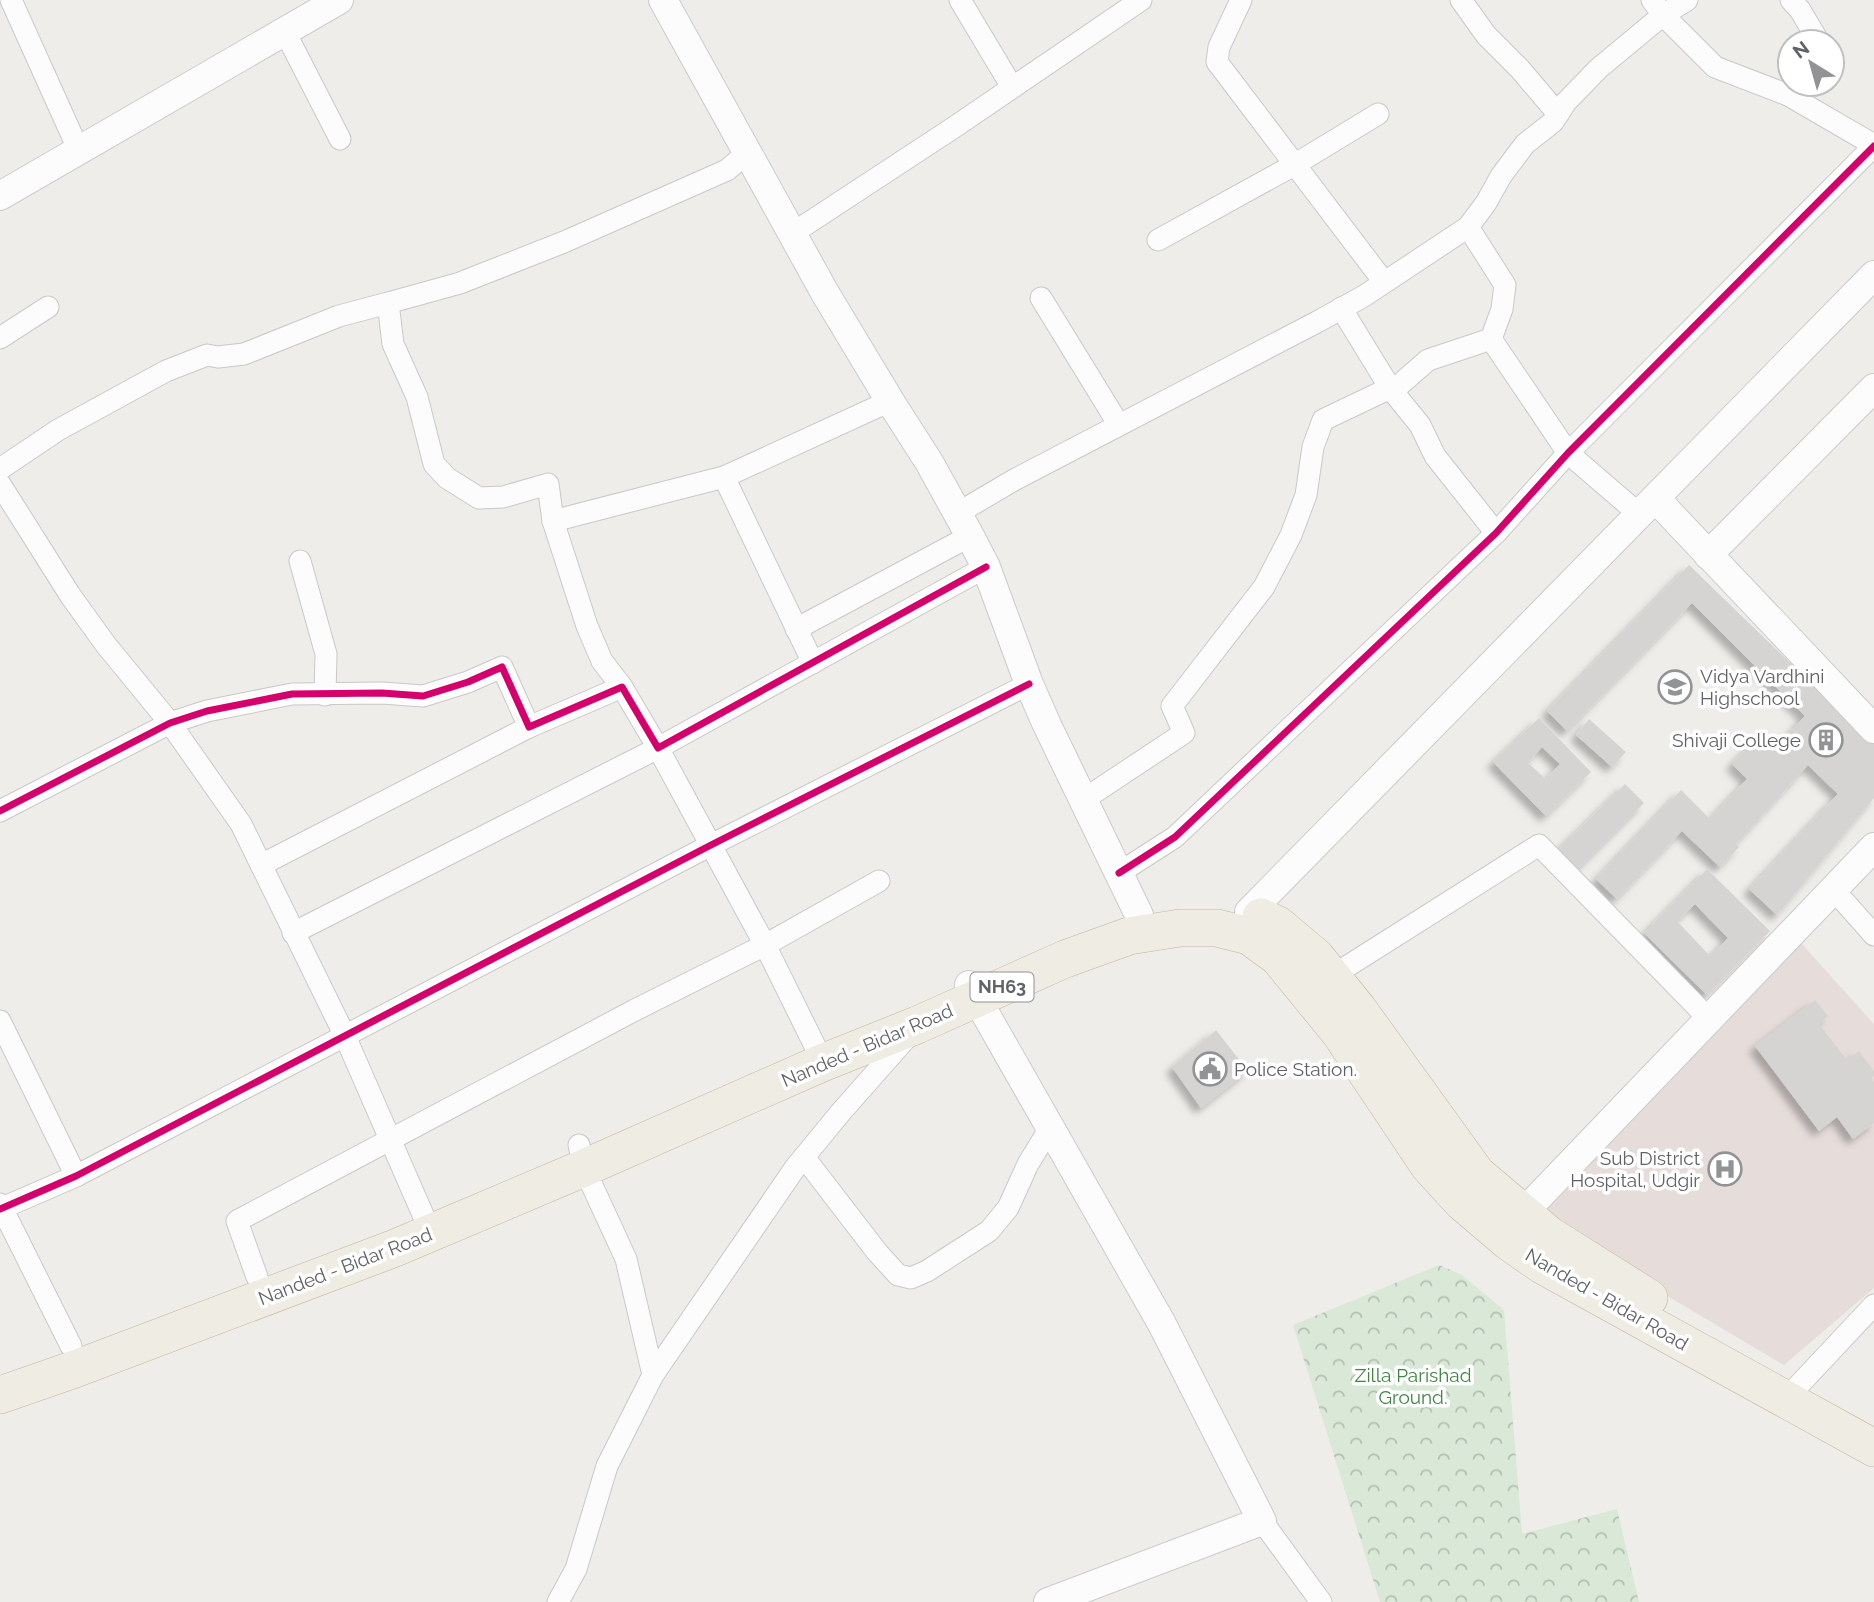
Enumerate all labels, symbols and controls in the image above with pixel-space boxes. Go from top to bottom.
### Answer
north arrow [1776,28,1846,98]
text: N [1788,36,1813,63]
place label: Vidya Vardhini Highschool [1700,665,1824,709]
school or university icon: Vidya Vardhini Highschool [1656,668,1694,706]
building icon: Shivaji College [1807,721,1845,759]
place label: Shivaji College [1672,729,1801,751]
road number: NH63 [970,972,1034,1002]
street label: Nanded - Bidar Road [778,999,956,1091]
public building icon: Police Station. [1191,1050,1229,1088]
place label: Police Station. [1234,1058,1357,1080]
place label: Sub District Hospital, Udgir [1570,1147,1701,1191]
hospital icon: Sub District Hospital, Udgir [1706,1150,1744,1188]
street label: Nanded - Bidar Road [255,1223,435,1309]
street label: Nanded - Bidar Road [1522,1243,1692,1355]
park label: Zilla Parishad Ground. [1355,1364,1471,1408]

